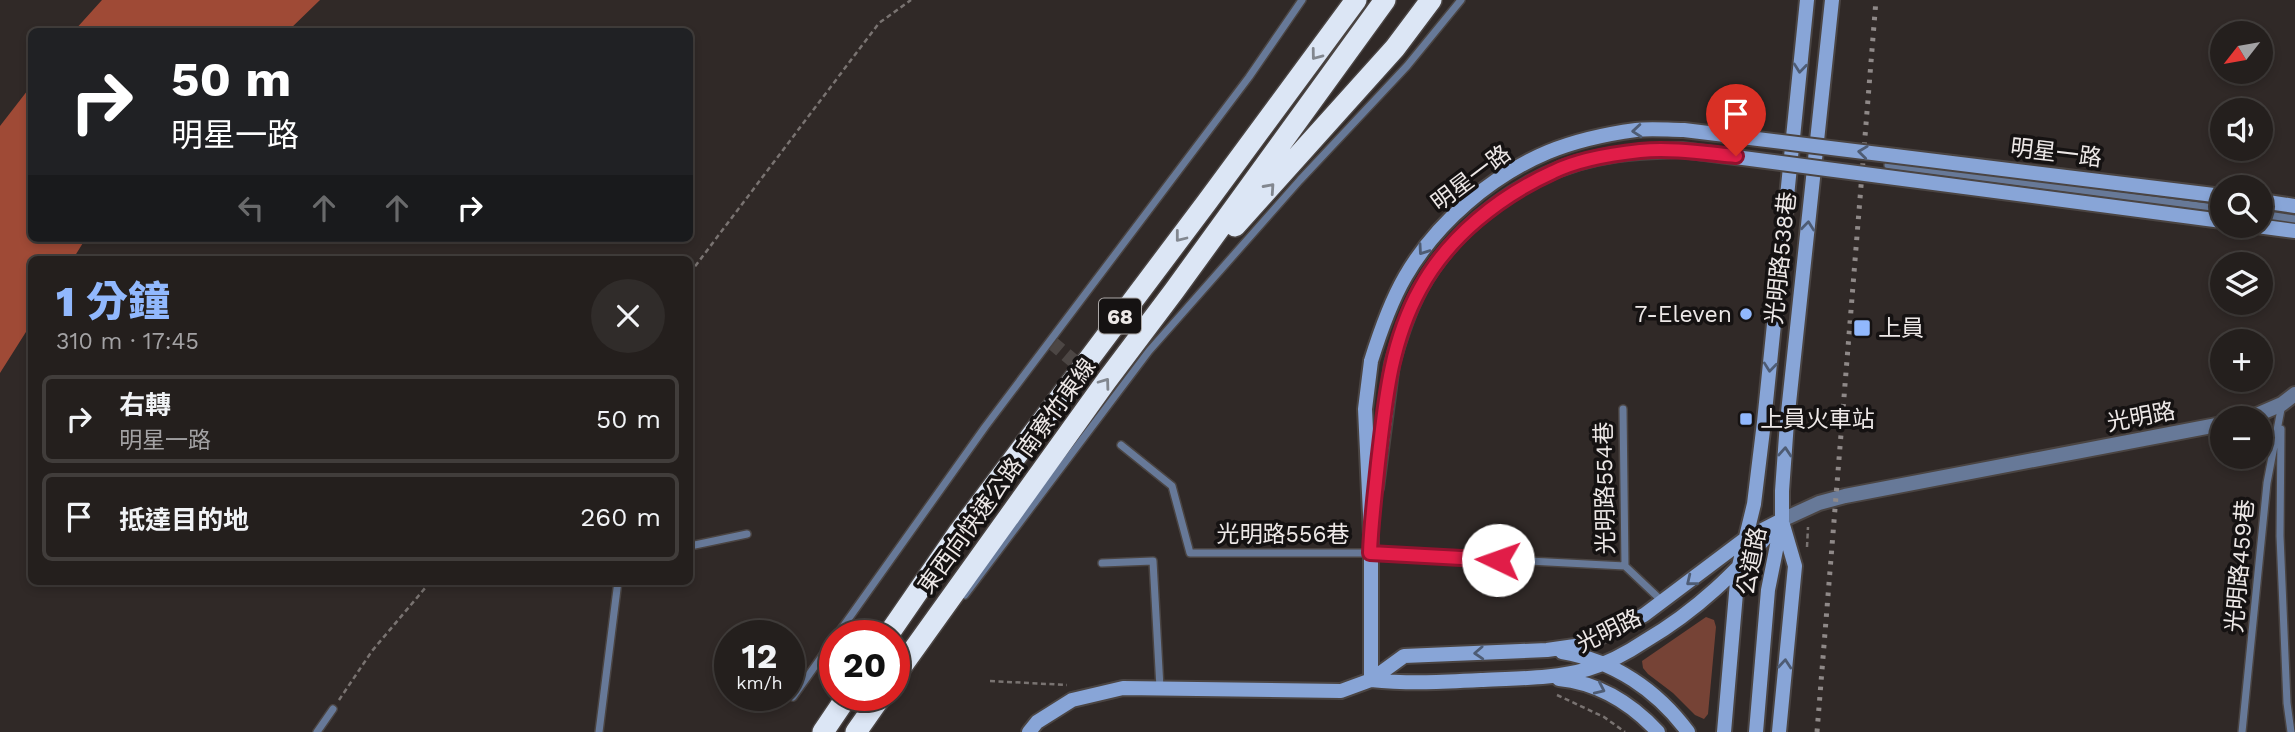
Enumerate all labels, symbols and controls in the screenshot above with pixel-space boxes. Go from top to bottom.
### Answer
north arrow [2210,21,2273,84]
map controls [2210,21,2273,469]
one-way arrow [1312,48,1325,60]
text: 50 m [171,50,291,108]
icon: right [56,56,147,147]
one-way arrow [1793,63,1808,74]
pin [1706,84,1766,156]
icon: arrive [1717,95,1755,133]
button: sound [2210,98,2273,161]
text: 明星一路 [171,116,299,154]
one-way arrow [1631,123,1642,138]
street label: 明星一路 [2009,134,2103,172]
street label: 明星一路 [1426,140,1516,216]
one-way arrow [1857,144,1869,159]
button: search [2210,175,2273,238]
one-way arrow [1262,183,1275,196]
icon: left [232,189,270,227]
icon: ahead [305,189,343,227]
icon: ahead [378,189,416,227]
icon: right [451,189,489,227]
street label: 光明路538巷 [1761,190,1801,326]
one-way arrow [1800,220,1815,232]
one-way arrow [1175,230,1188,242]
one-way arrow [1419,242,1432,255]
button: layers [2210,252,2273,315]
text: 1 分鐘 [56,277,170,326]
button: close [591,279,665,353]
road number: 68 [1099,298,1141,334]
place label: 7-Eleven [1634,301,1732,328]
marker: 7-Eleven [1738,306,1754,322]
place label: 上員 [1878,315,1924,342]
marker: 上員 [1852,318,1872,338]
text: 310 m · 17:45 [56,328,199,355]
button: + [2210,329,2273,392]
street label: 東西向快速公路 南寮竹東線 [913,353,1101,599]
one-way arrow [1762,362,1777,373]
one-way arrow [1097,378,1109,391]
text: 右轉 [119,390,171,420]
street label: 光明路 [2105,397,2177,437]
icon: right [60,400,98,438]
text: 50 m [596,404,661,434]
place label: 上員火車站 [1760,406,1875,433]
button: − [2210,406,2273,469]
marker: 上員火車站 [1738,411,1754,427]
street label: 光明路554巷 [1590,421,1620,555]
text: 明星一路 [119,427,211,454]
one-way arrow [1777,446,1792,457]
icon: arrive [60,498,98,536]
street label: 光明路459巷 [2221,498,2259,634]
text: 260 m [580,502,661,532]
text: 抵達目的地 [119,505,249,535]
street label: 光明路556巷 [1217,521,1349,548]
position arrow [1461,523,1535,597]
street label: 公道路 [1732,525,1772,597]
one-way arrow [1686,573,1698,586]
street label: 光明路 [1572,604,1646,658]
speed limit sign: 20 [819,620,910,711]
text: 12 [742,635,777,677]
one-way arrow [1473,645,1484,660]
one-way arrow [1778,658,1793,670]
text: km/h [736,672,783,693]
one-way arrow [1593,681,1605,695]

